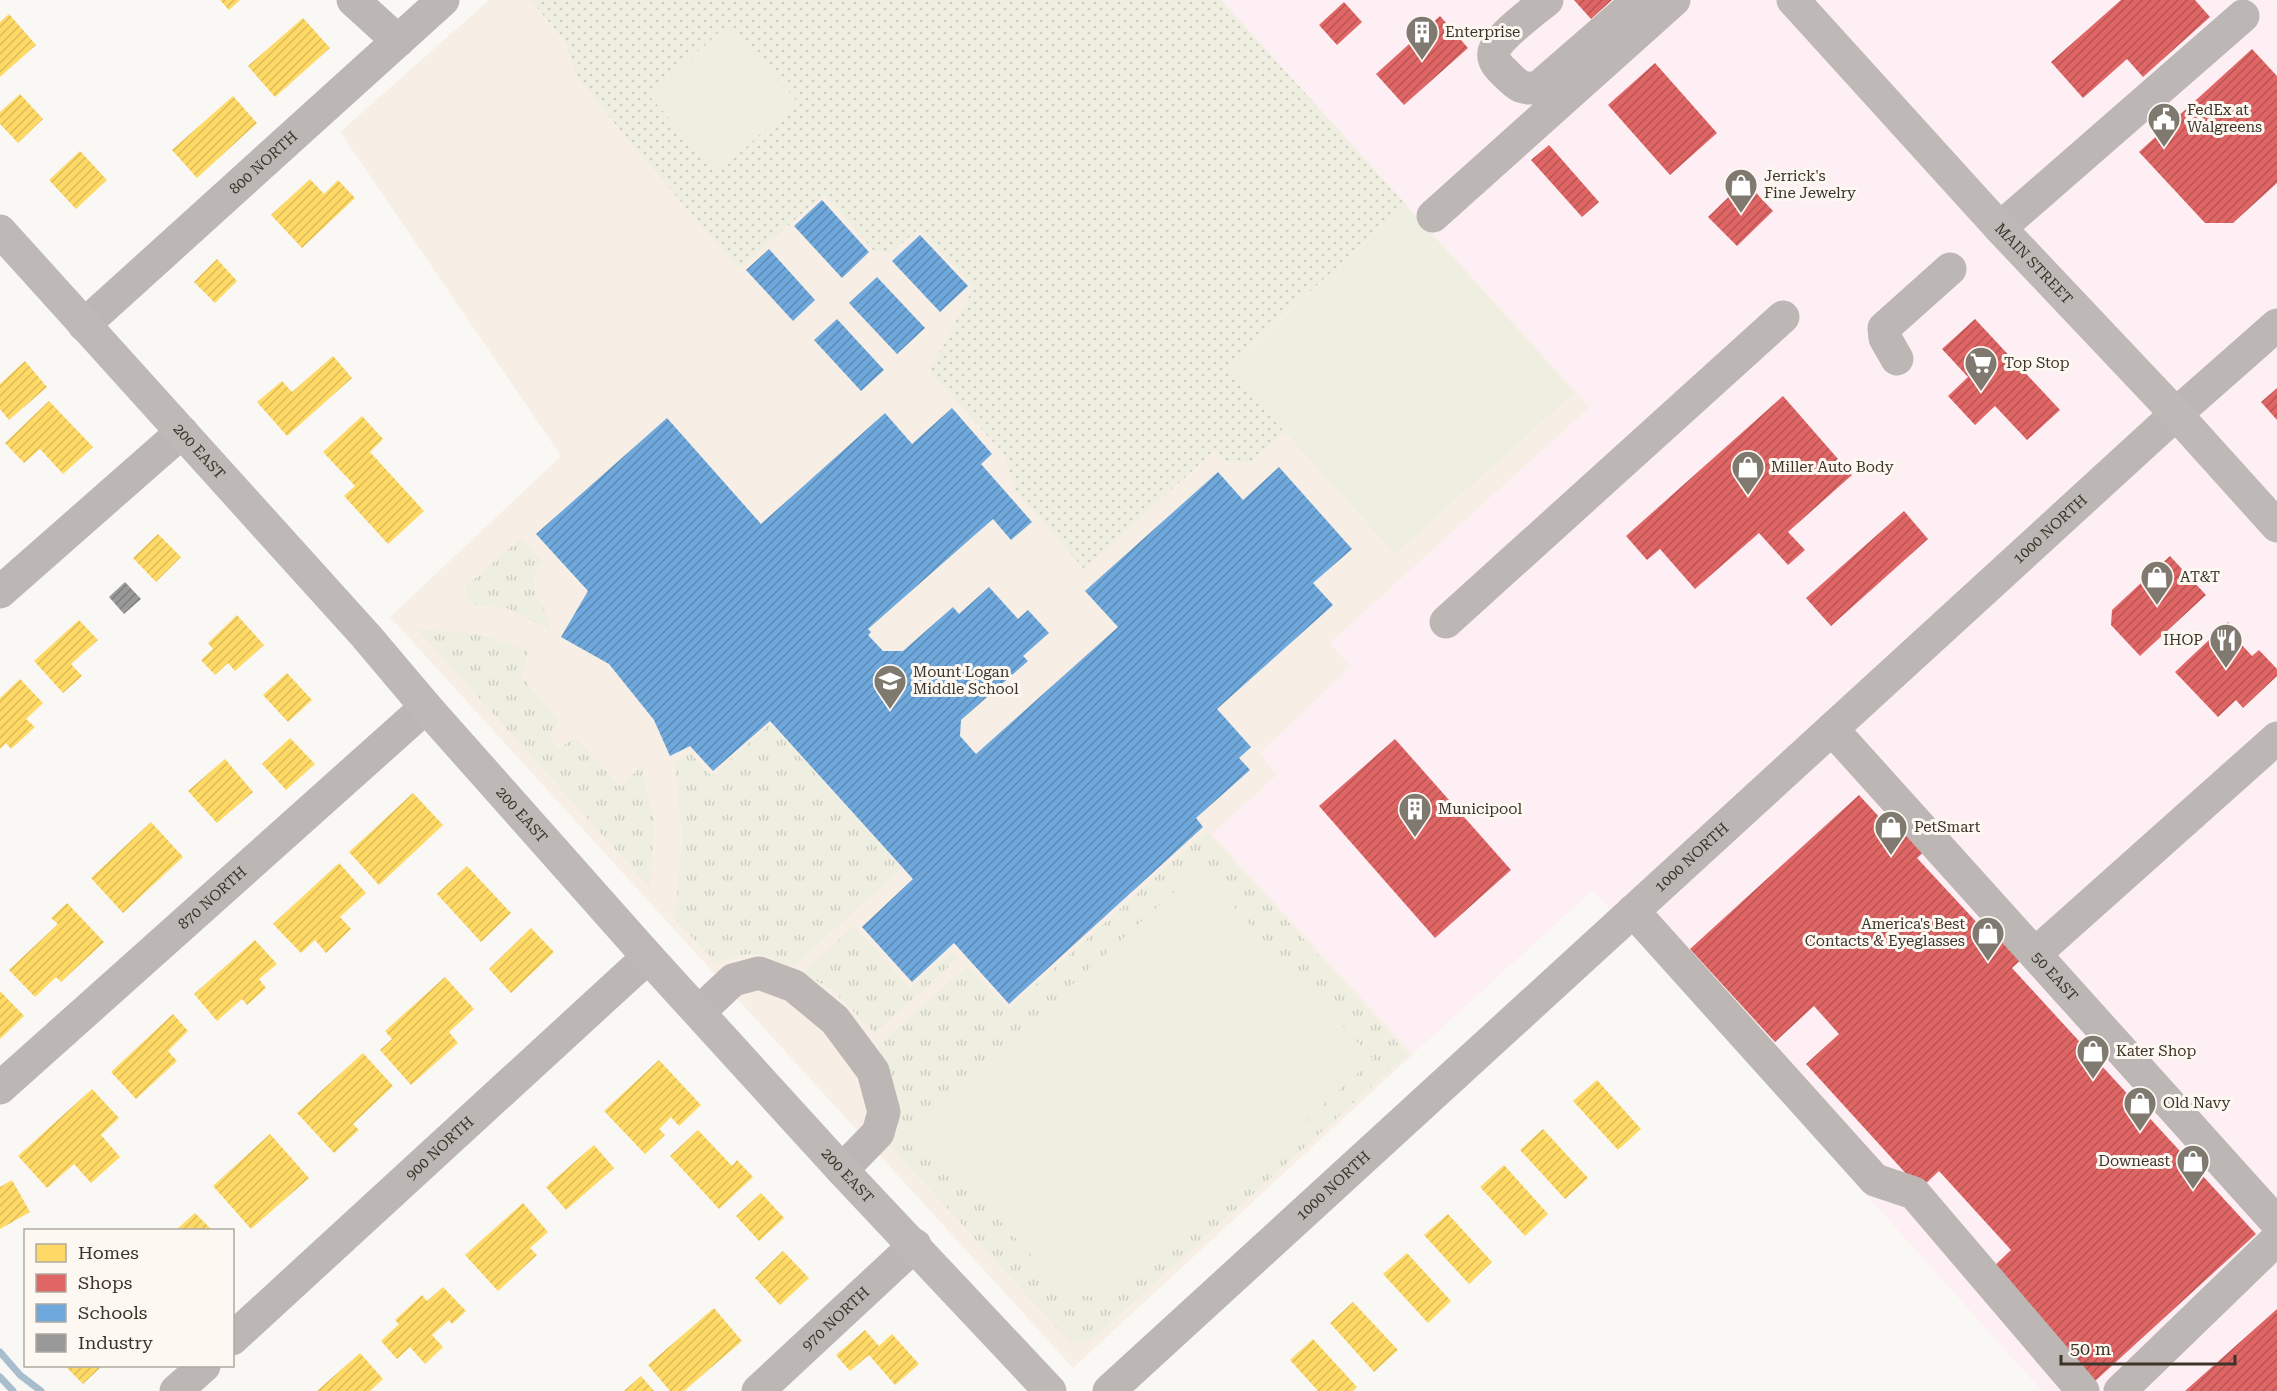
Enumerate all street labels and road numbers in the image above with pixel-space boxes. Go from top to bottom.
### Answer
street label: 800 NORTH [226,127,301,198]
street label: MAIN STREET [1991,219,2076,308]
street label: 200 EAST [169,420,229,483]
street label: 1000 NORTH [2009,491,2091,568]
street label: 200 EAST [492,783,551,846]
street label: 1000 NORTH [1651,819,1732,896]
street label: 870 NORTH [175,863,250,933]
street label: 50 EAST [2028,948,2082,1005]
street label: 900 NORTH [402,1113,477,1184]
street label: 200 EAST [817,1144,877,1207]
street label: 1000 NORTH [1292,1147,1374,1224]
street label: 970 NORTH [798,1283,873,1355]

